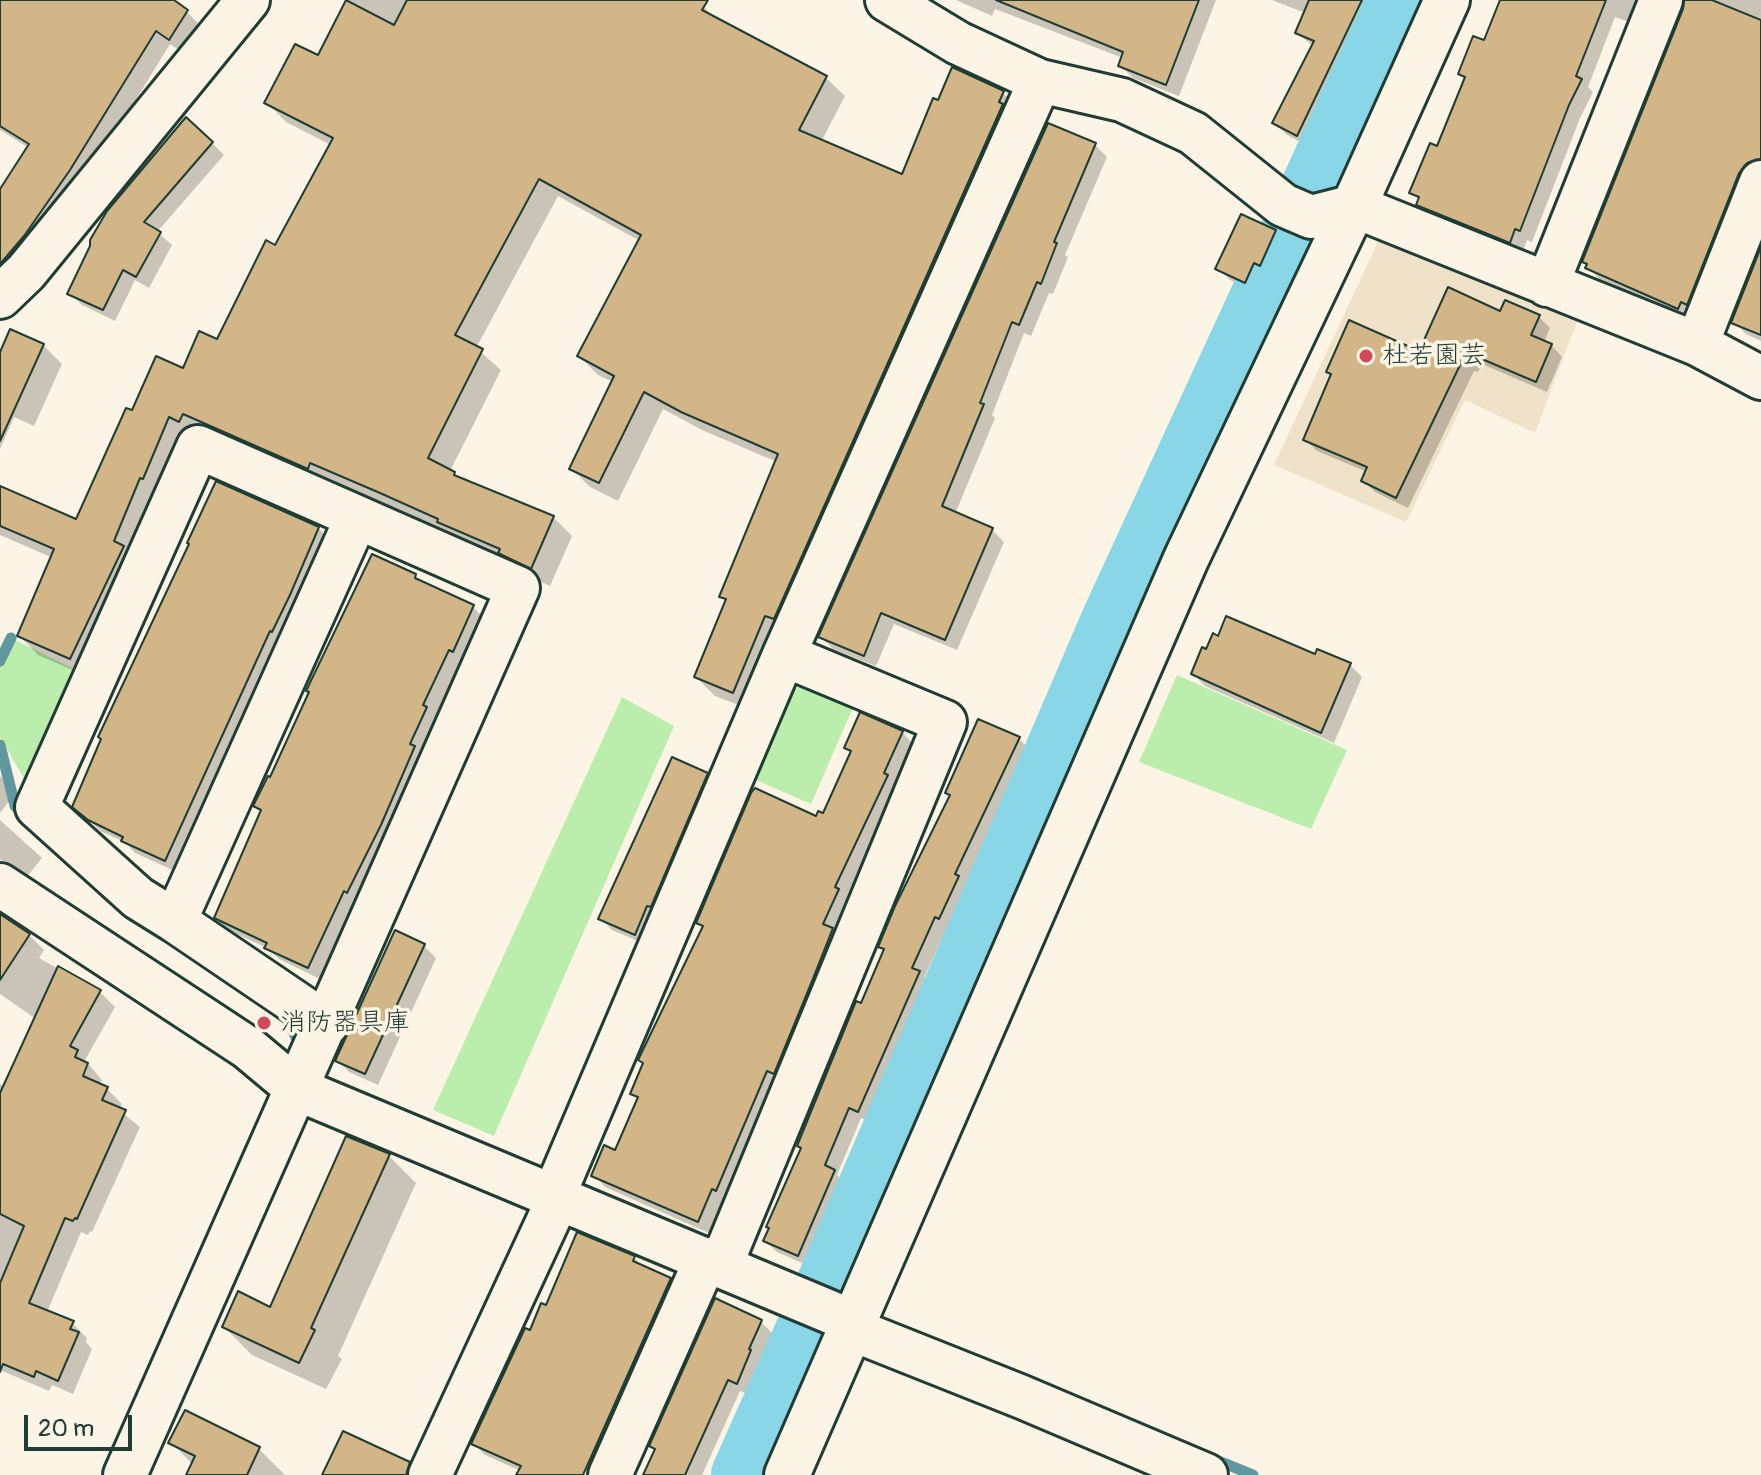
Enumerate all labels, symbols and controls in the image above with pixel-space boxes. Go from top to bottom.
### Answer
place label: 杜若園芸 [1382,340,1486,372]
marker: 杜若園芸 [1357,347,1375,365]
place label: 消防器具庫 [280,1007,410,1039]
marker: 消防器具庫 [255,1014,273,1032]
scale bar [28,1399,136,1449]
text: 20 m [38,1414,94,1443]

